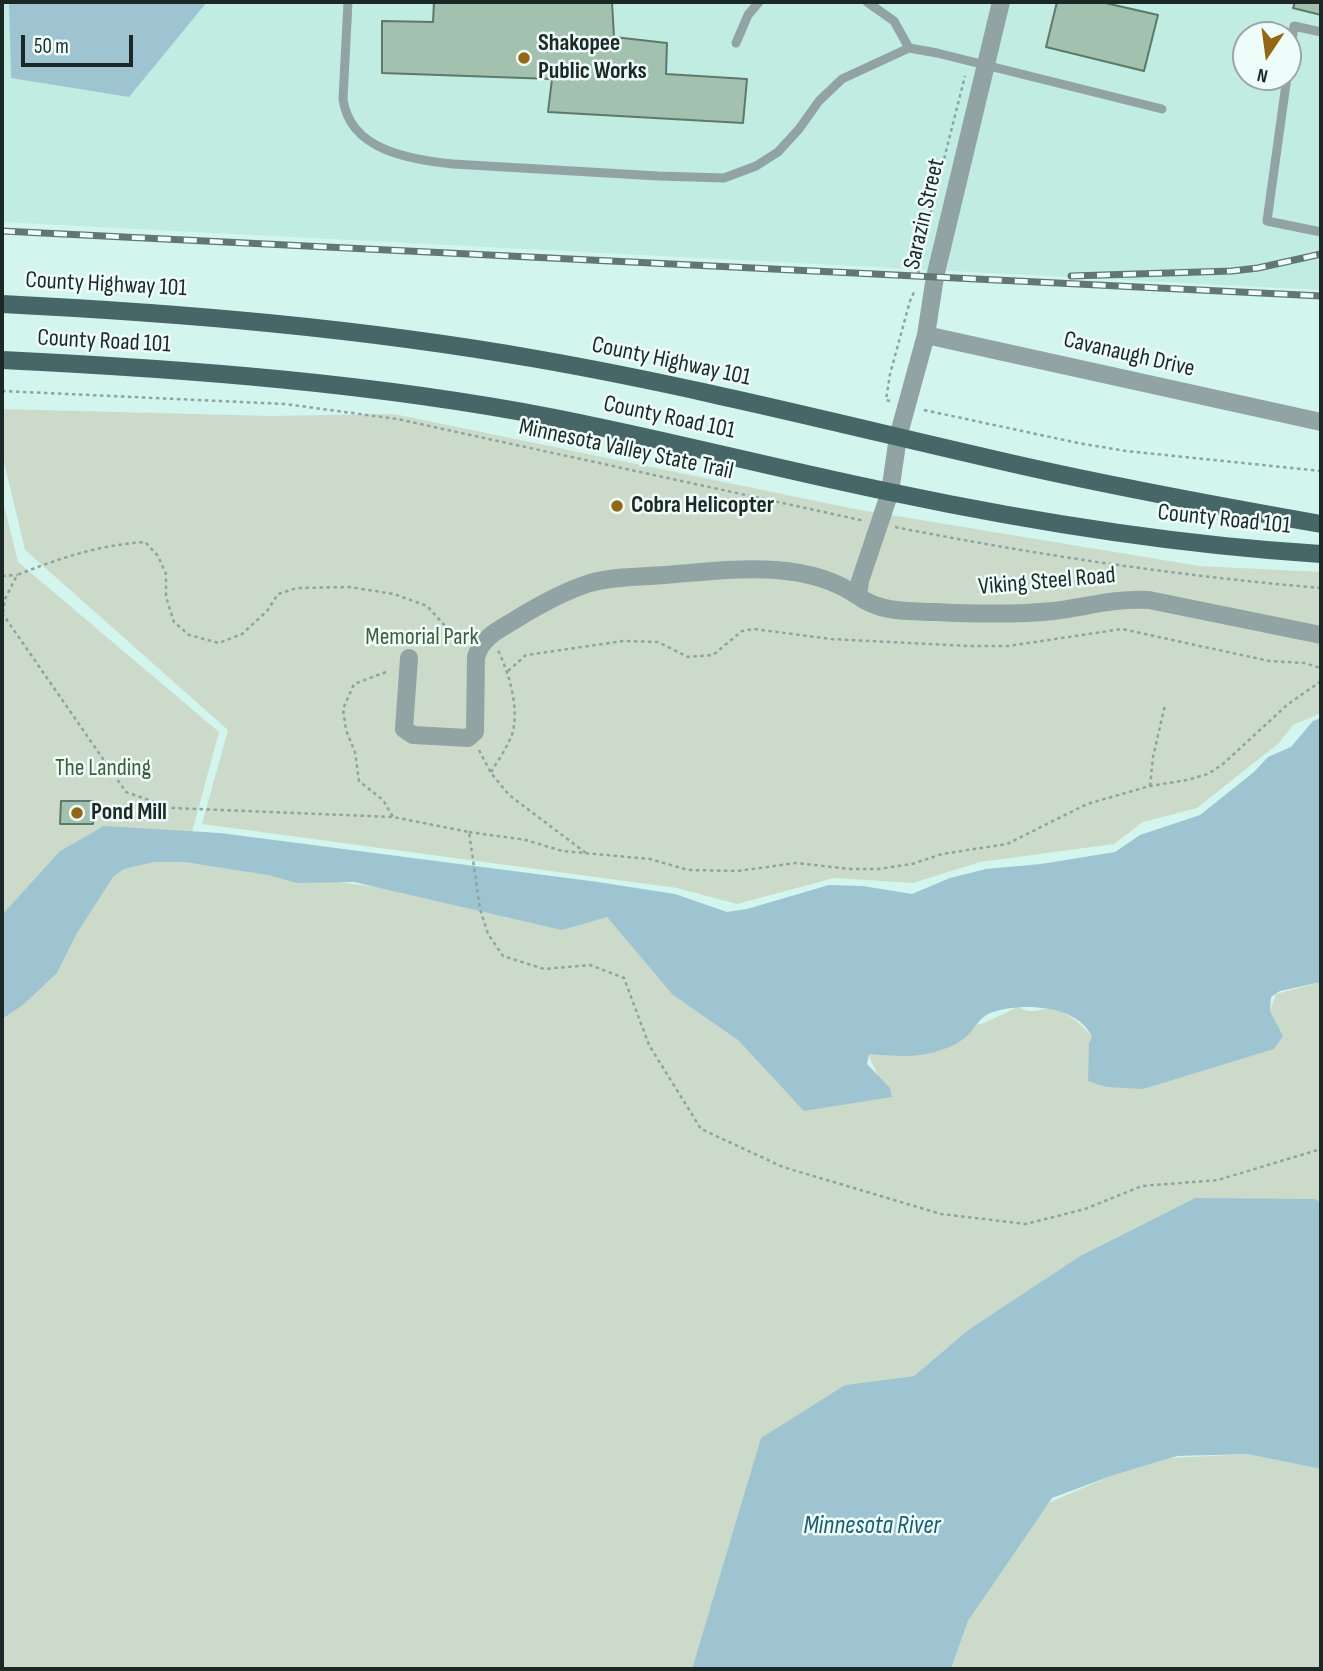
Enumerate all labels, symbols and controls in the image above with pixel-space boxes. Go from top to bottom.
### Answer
scale bar [24,21,136,65]
north arrow [1232,21,1302,91]
place label: Shakopee Public Works [538,30,647,86]
text: 50 m [34,34,69,59]
marker: Shakopee Public Works [516,50,532,66]
text: N [1255,63,1270,87]
street label: Sarazin Street [898,156,952,272]
street label: County Highway 101 [25,266,187,304]
street label: County Road 101 [37,324,171,360]
street label: Cavanaugh Drive [1061,326,1197,384]
street label: County Highway 101 [589,331,753,393]
street label: County Road 101 [601,390,737,446]
street label: Minnesota Valley State Trail [516,413,736,487]
place label: Cobra Helicopter [631,492,774,520]
marker: Cobra Helicopter [609,498,625,514]
street label: County Road 101 [1156,499,1292,541]
street label: Viking Steel Road [977,562,1117,602]
park label: Memorial Park [365,624,479,652]
park label: The Landing [55,755,151,783]
place label: Pond Mill [91,799,167,827]
marker: Pond Mill [69,805,85,821]
water label: Minnesota River [803,1510,941,1542]

